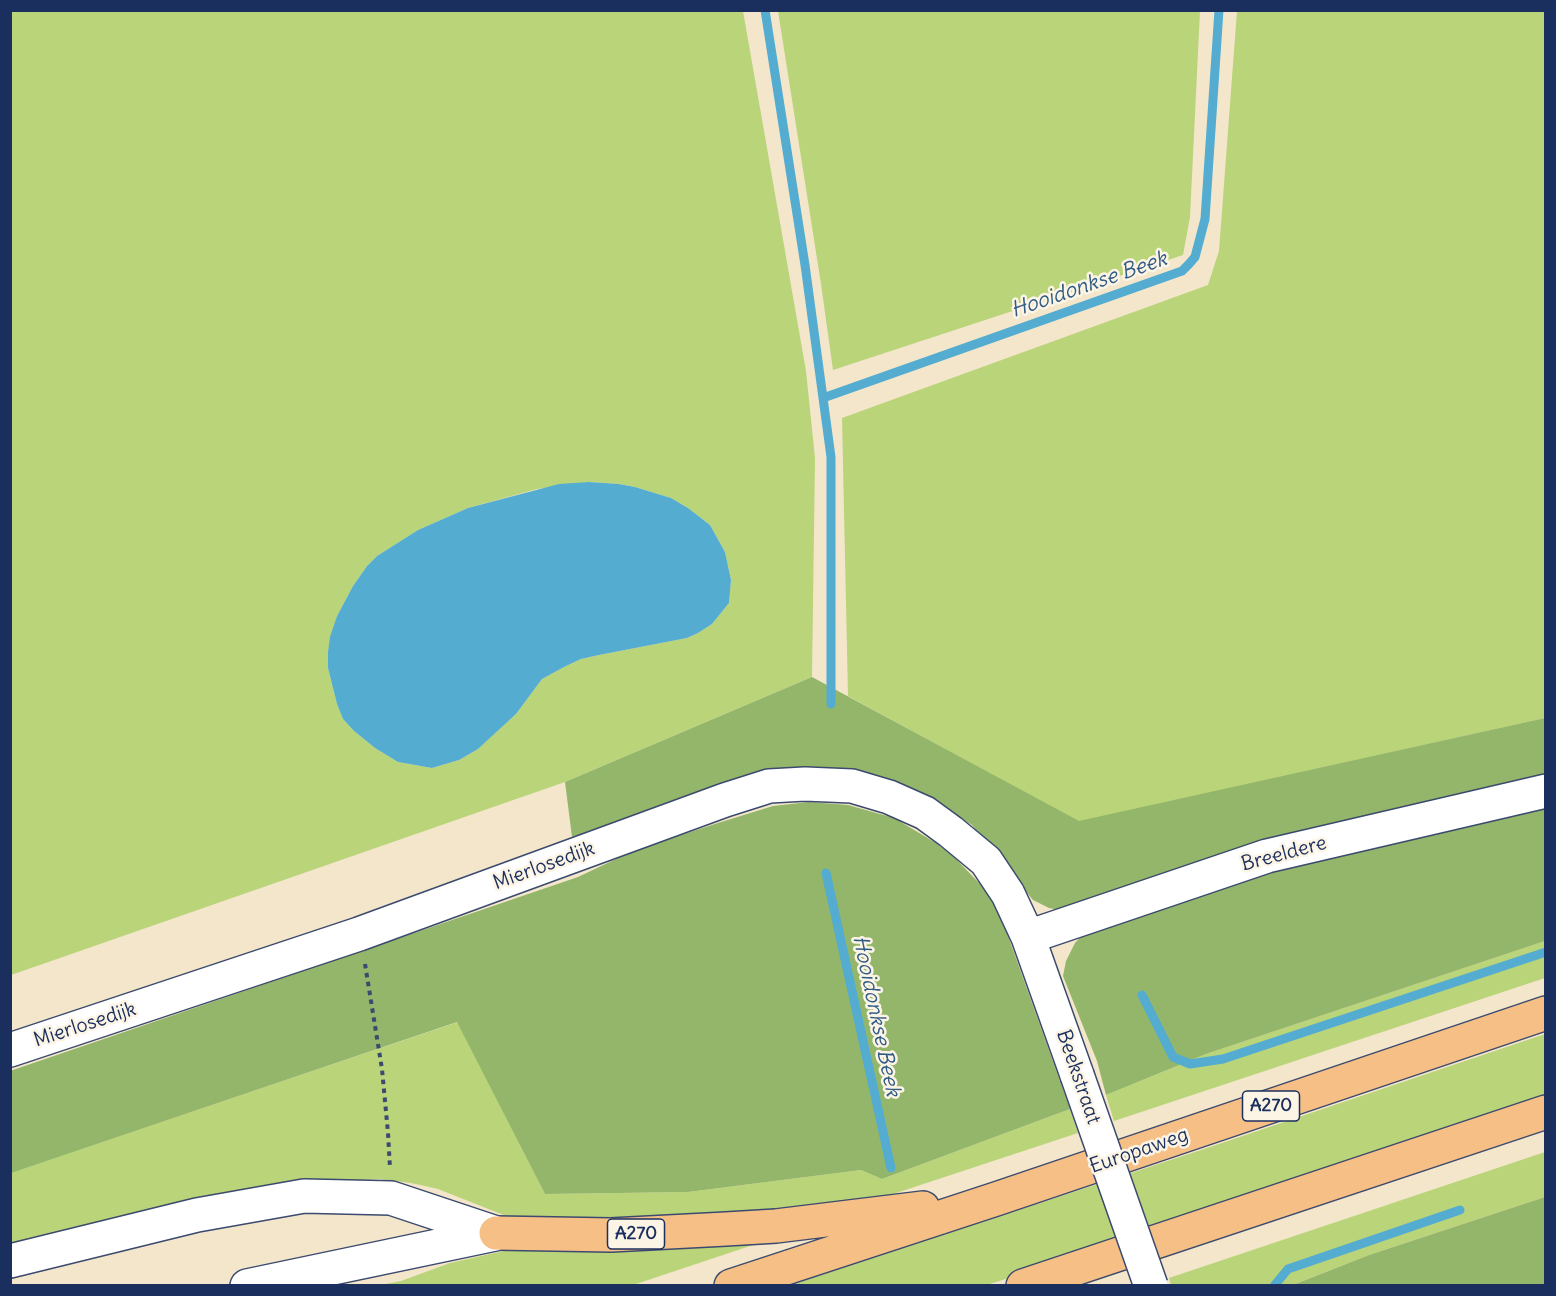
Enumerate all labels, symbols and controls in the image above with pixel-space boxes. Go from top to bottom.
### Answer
water label: Hooidonkse Beek [1008,246,1170,324]
street label: Breeldere [1239,831,1329,877]
street label: Mierlosedijk [490,837,598,895]
water label: Hooidonkse Beek [847,933,905,1099]
street label: Mierlosedijk [31,997,139,1053]
street label: Beekstraat [1051,1027,1105,1127]
road number: A270 [1242,1091,1300,1121]
street label: Europaweg [1087,1123,1191,1179]
road number: A270 [608,1219,664,1249]

